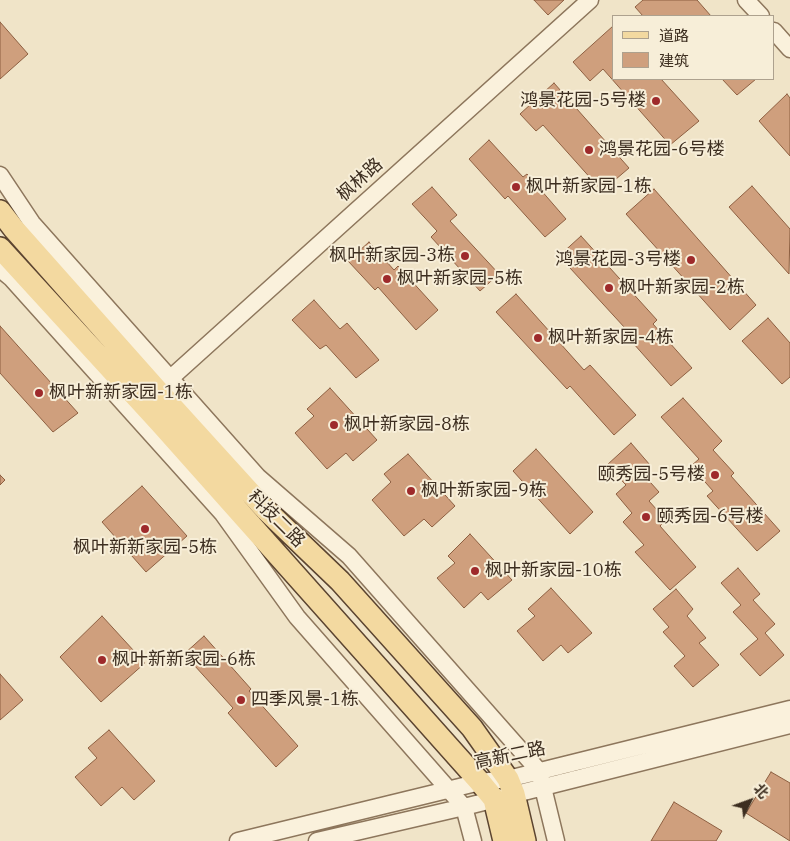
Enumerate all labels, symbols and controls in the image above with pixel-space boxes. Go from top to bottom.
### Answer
legend [612,15,775,80]
text: 道路 [659,26,689,45]
text: 建筑 [659,51,689,70]
place label: 鸿景花园-5号楼 [520,90,646,112]
marker: 鸿景花园-5号楼 [650,95,662,107]
place label: 鸿景花园-6号楼 [599,139,725,161]
marker: 鸿景花园-6号楼 [583,144,595,156]
street label: 枫林路 [333,154,387,206]
place label: 枫叶新家园-1栋 [526,176,652,198]
marker: 枫叶新家园-1栋 [510,181,522,193]
place label: 枫叶新家园-3栋 [329,245,455,267]
place label: 鸿景花园-3号楼 [555,249,681,271]
marker: 枫叶新家园-3栋 [459,250,471,262]
marker: 鸿景花园-3号楼 [685,254,697,266]
place label: 枫叶新家园-5栋 [397,268,523,290]
marker: 枫叶新家园-5栋 [381,273,393,285]
place label: 枫叶新家园-2栋 [619,277,745,299]
marker: 枫叶新家园-2栋 [603,282,615,294]
place label: 枫叶新家园-4栋 [548,327,674,349]
marker: 枫叶新家园-4栋 [532,332,544,344]
place label: 枫叶新新家园-1栋 [49,382,193,404]
marker: 枫叶新新家园-1栋 [33,387,45,399]
place label: 枫叶新家园-8栋 [344,414,470,436]
marker: 枫叶新家园-8栋 [328,419,340,431]
place label: 颐秀园-5号楼 [597,464,705,486]
marker: 颐秀园-5号楼 [709,469,721,481]
place label: 枫叶新家园-9栋 [421,480,547,502]
marker: 枫叶新家园-9栋 [405,485,417,497]
street label: 科技二路 [243,486,309,552]
place label: 颐秀园-6号楼 [656,506,764,528]
marker: 颐秀园-6号楼 [640,511,652,523]
marker: 枫叶新新家园-5栋 [139,523,151,535]
place label: 枫叶新新家园-5栋 [73,537,217,559]
place label: 枫叶新家园-10栋 [485,560,622,582]
marker: 枫叶新家园-10栋 [469,565,481,577]
place label: 枫叶新新家园-6栋 [112,649,256,671]
marker: 枫叶新新家园-6栋 [96,654,108,666]
place label: 四季风景-1栋 [251,689,359,711]
marker: 四季风景-1栋 [235,694,247,706]
street label: 高新二路 [473,738,547,774]
north arrow [725,776,775,826]
text: 北 [750,780,773,802]

